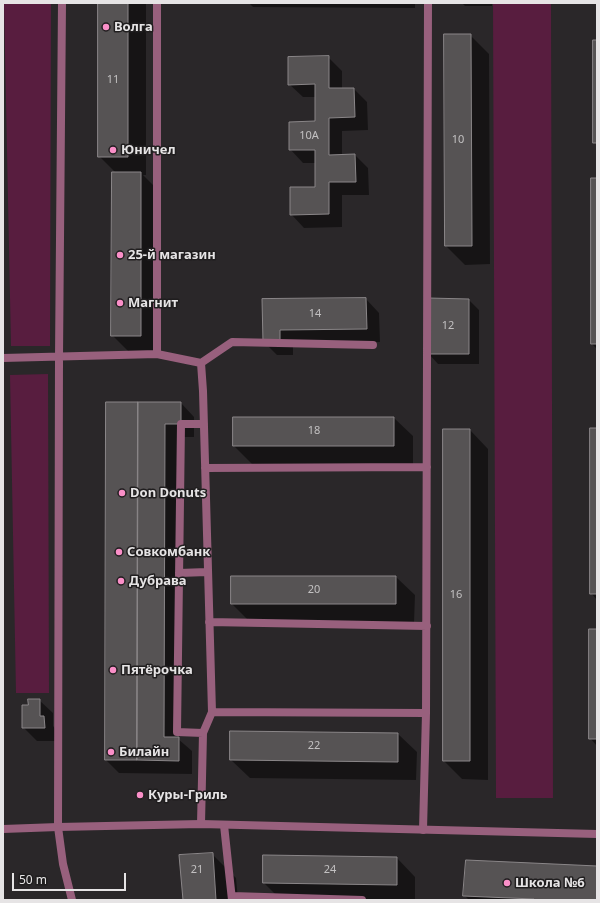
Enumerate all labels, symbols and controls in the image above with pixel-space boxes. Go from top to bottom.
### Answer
place label: Волга [114,19,153,35]
marker: Волга [101,22,111,32]
house number: 11 [107,73,119,87]
house number: 10А [299,129,319,143]
house number: 10 [452,133,464,147]
place label: Юничел [121,142,175,158]
marker: Юничел [108,145,118,155]
place label: 25-й магазин [128,247,216,263]
marker: 25-й магазин [115,250,125,260]
place label: Магнит [128,295,178,311]
marker: Магнит [115,298,125,308]
house number: 14 [309,307,321,321]
house number: 12 [442,319,454,333]
house number: 18 [308,424,320,438]
place label: Don Donuts [130,485,206,501]
marker: Don Donuts [117,488,127,498]
place label: Совкомбанк [127,544,210,560]
marker: Совкомбанк [114,547,124,557]
place label: Дубрава [129,573,187,589]
marker: Дубрава [116,576,126,586]
house number: 20 [308,583,320,597]
house number: 16 [450,588,462,602]
place label: Пятёрочка [121,662,193,678]
marker: Пятёрочка [108,665,118,675]
house number: 22 [308,739,320,753]
place label: Билайн [119,744,169,760]
marker: Билайн [106,747,116,757]
place label: Куры-Гриль [148,787,228,803]
marker: Куры-Гриль [135,790,145,800]
house number: 21 [191,863,203,877]
house number: 24 [324,863,336,877]
scale bar [14,865,128,891]
text: 50 m [19,871,47,888]
place label: Школа №6 [515,875,585,891]
marker: Школа №6 [502,878,512,888]

